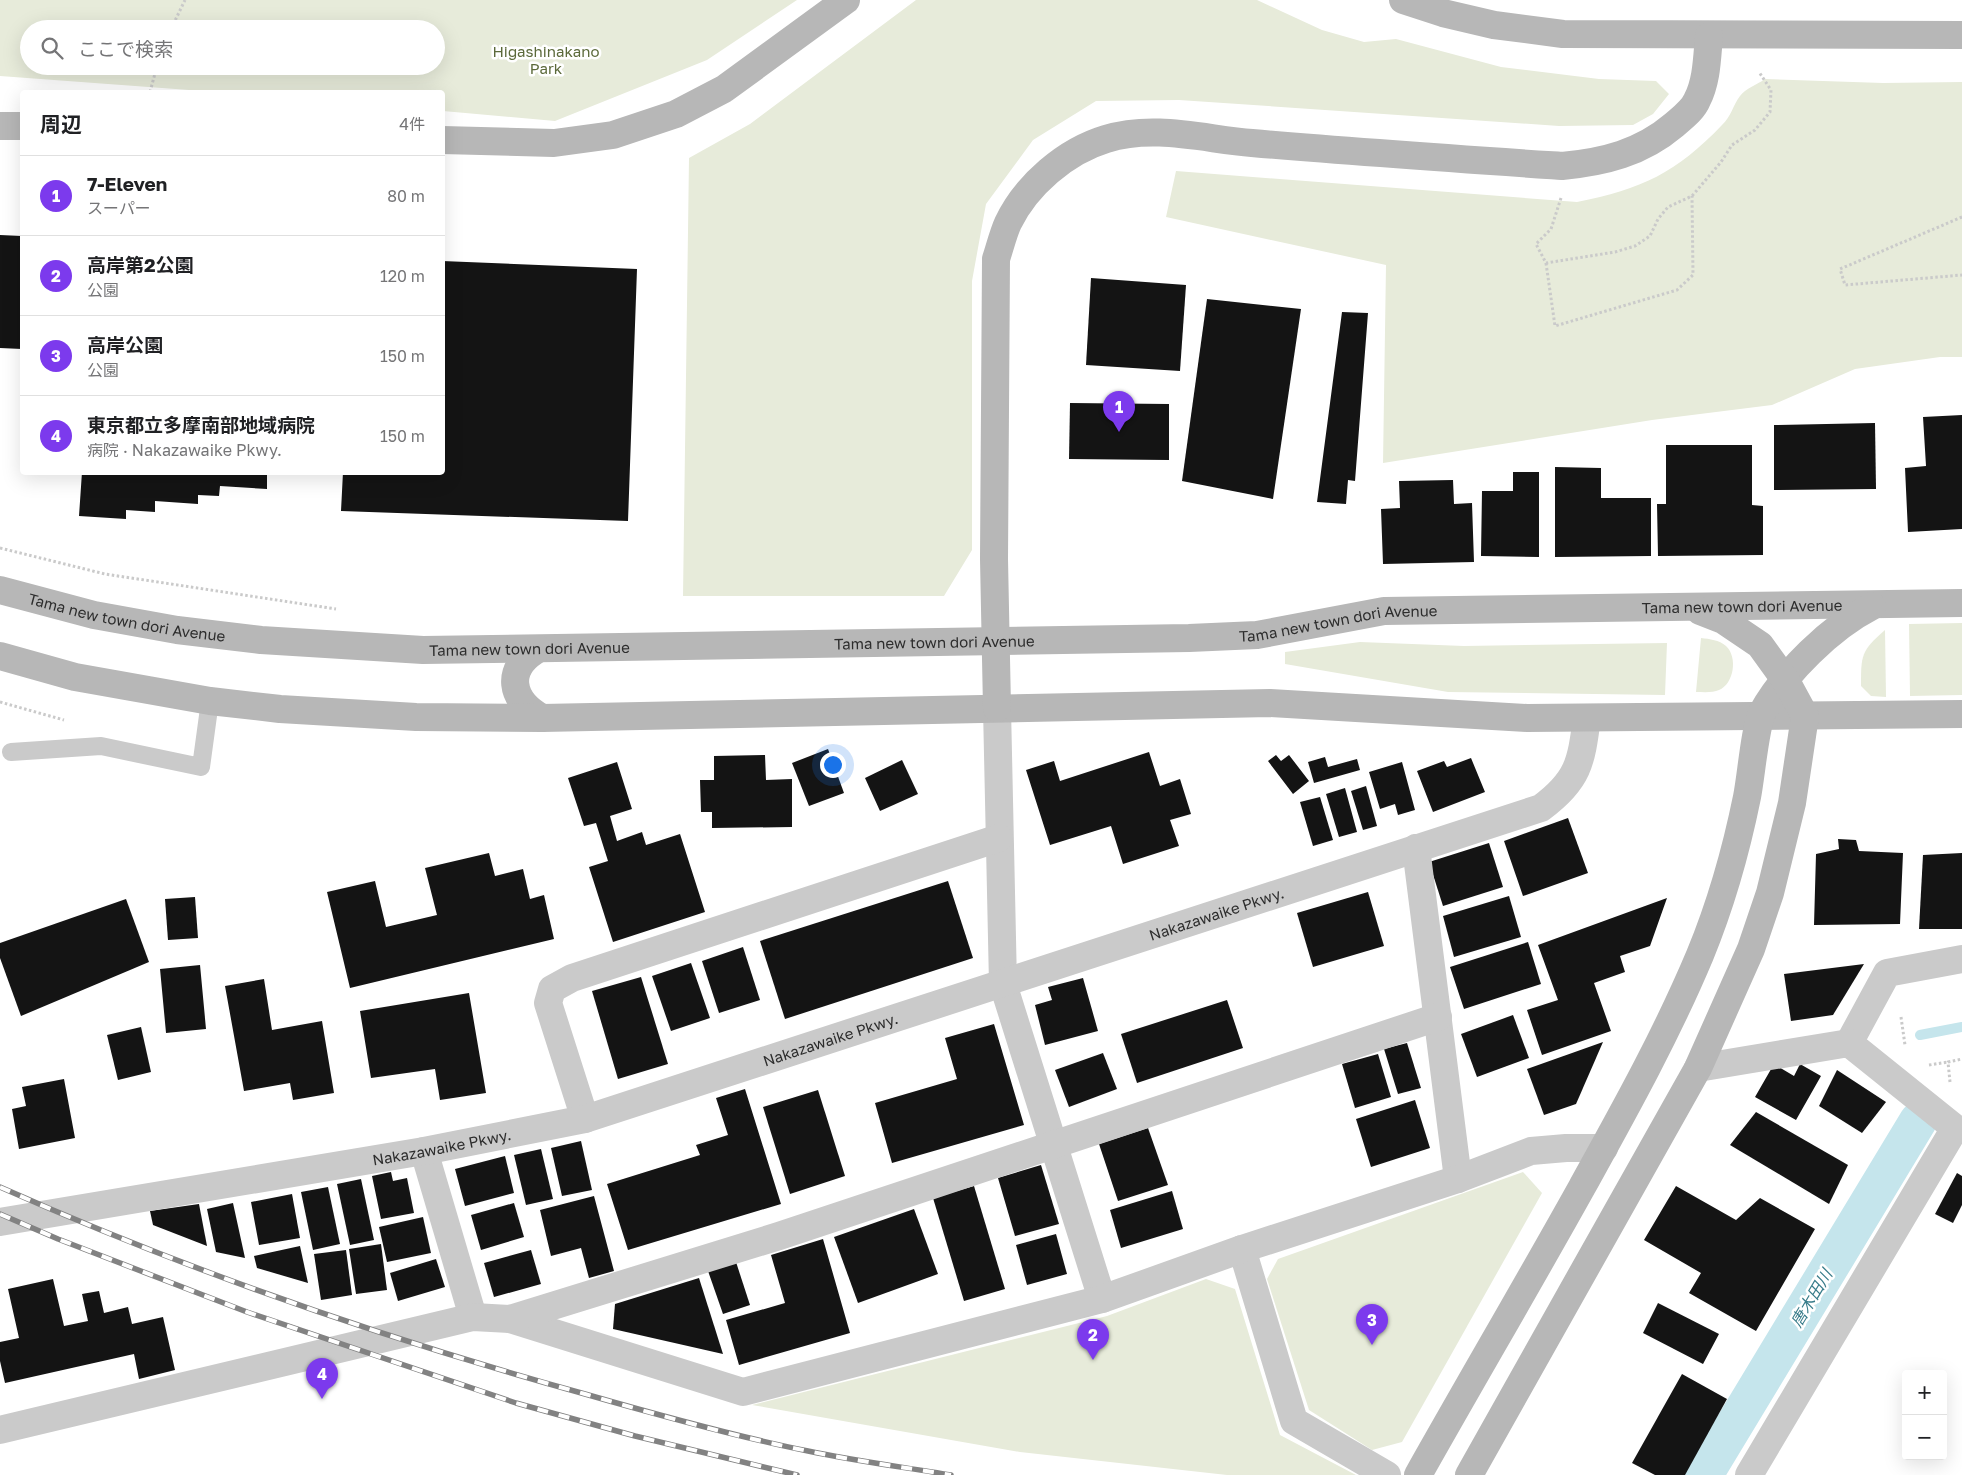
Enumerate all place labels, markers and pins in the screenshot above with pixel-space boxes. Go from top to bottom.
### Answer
pin: 1 [1103,391,1135,432]
pin: 3 [1356,1304,1388,1345]
pin: 2 [1077,1319,1109,1360]
pin: 4 [306,1358,338,1399]

